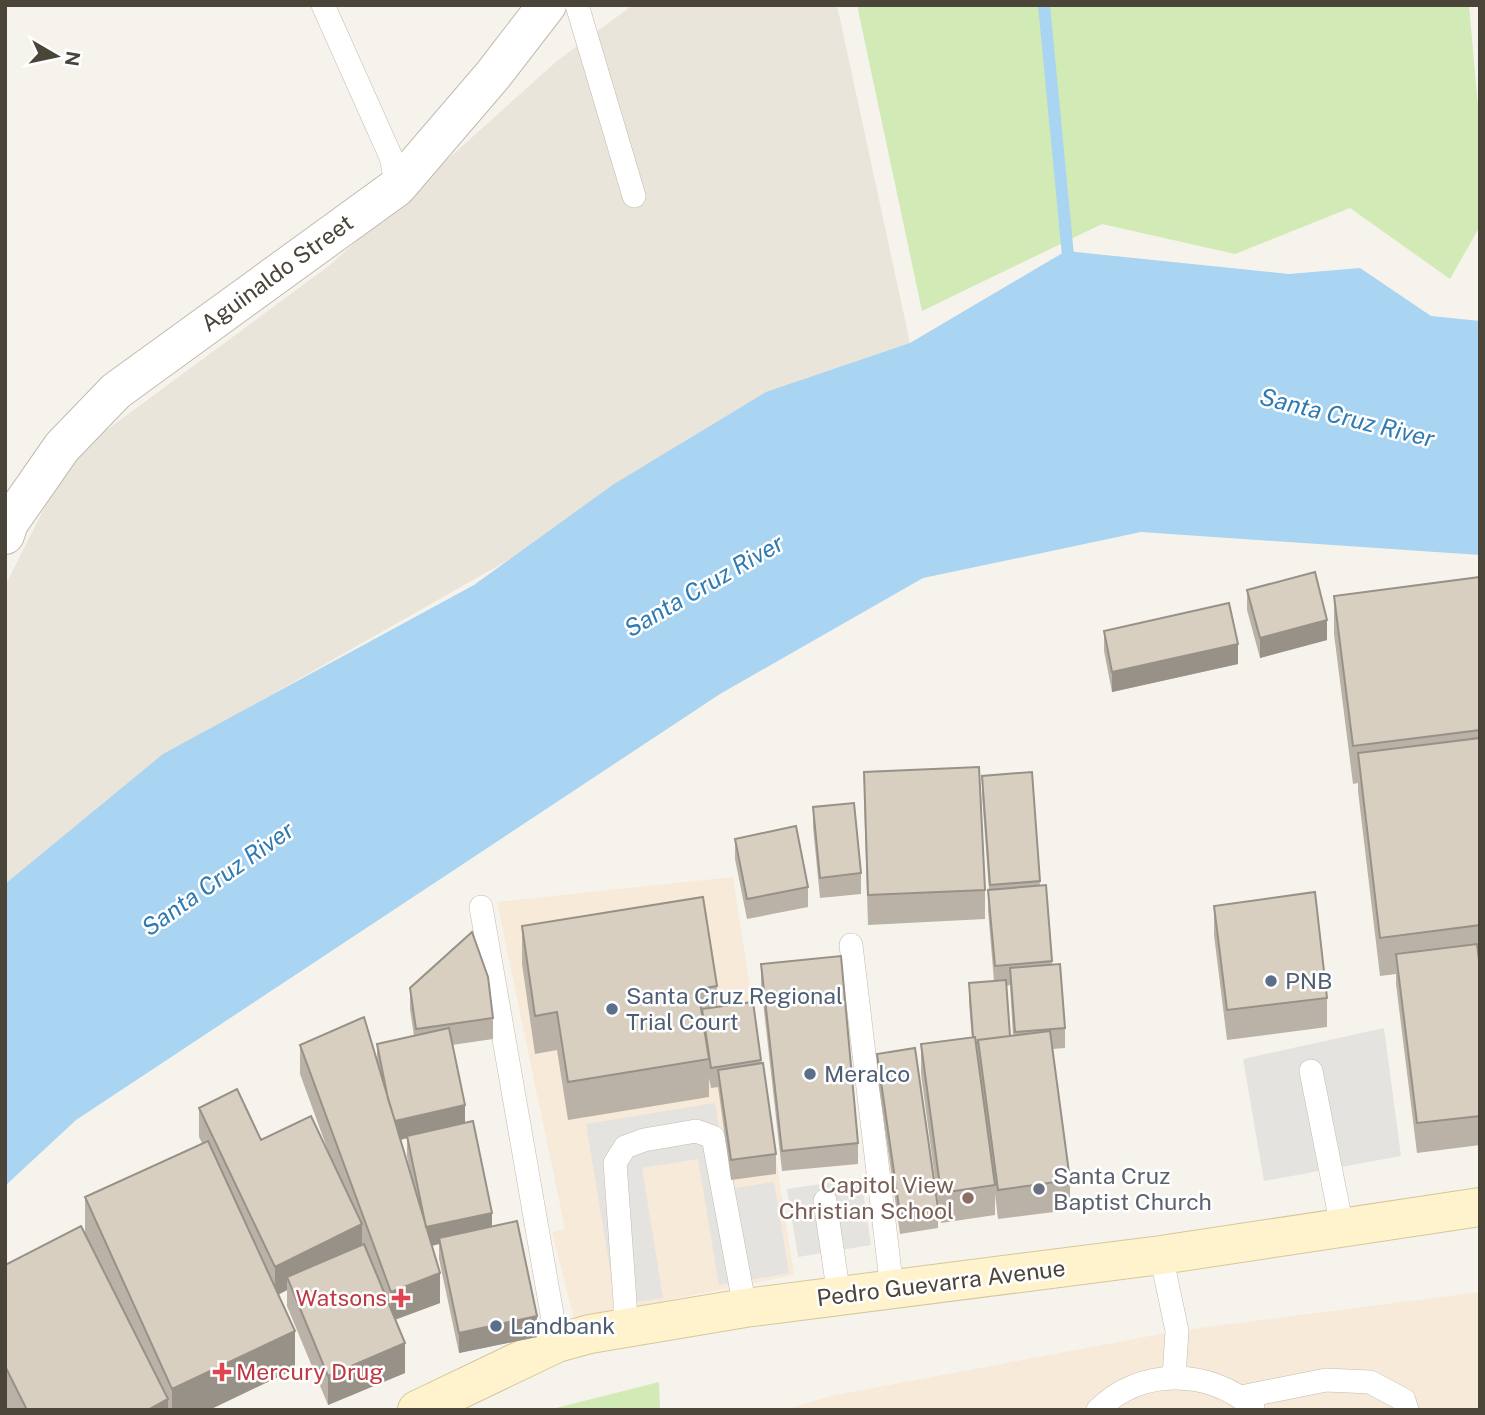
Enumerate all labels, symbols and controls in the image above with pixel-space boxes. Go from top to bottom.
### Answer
north arrow [21,21,91,91]
text: N [61,50,85,68]
street label: Aguinaldo Street [196,208,358,337]
water label: Santa Cruz River [1257,382,1438,453]
water label: Santa Cruz River [619,528,789,642]
water label: Santa Cruz River [136,815,300,941]
place label: PNB [1285,967,1332,994]
marker: PNB [1263,973,1279,989]
place label: Santa Cruz Regional Trial Court [626,982,843,1035]
marker: Santa Cruz Regional Trial Court [604,1001,620,1017]
place label: Meralco [824,1060,910,1087]
marker: Meralco [802,1066,818,1082]
place label: Santa Cruz Baptist Church [1053,1162,1212,1215]
place label: Capitol View Christian School [779,1171,954,1224]
marker: Santa Cruz Baptist Church [1031,1181,1047,1197]
marker: Capitol View Christian School [960,1190,976,1206]
street label: Pedro Guevarra Avenue [815,1254,1067,1311]
place label: Watsons [296,1284,387,1311]
marker: Watsons [393,1290,409,1306]
place label: Landbank [510,1312,615,1339]
marker: Landbank [488,1318,504,1334]
place label: Mercury Drug [236,1358,384,1385]
marker: Mercury Drug [214,1364,230,1380]

